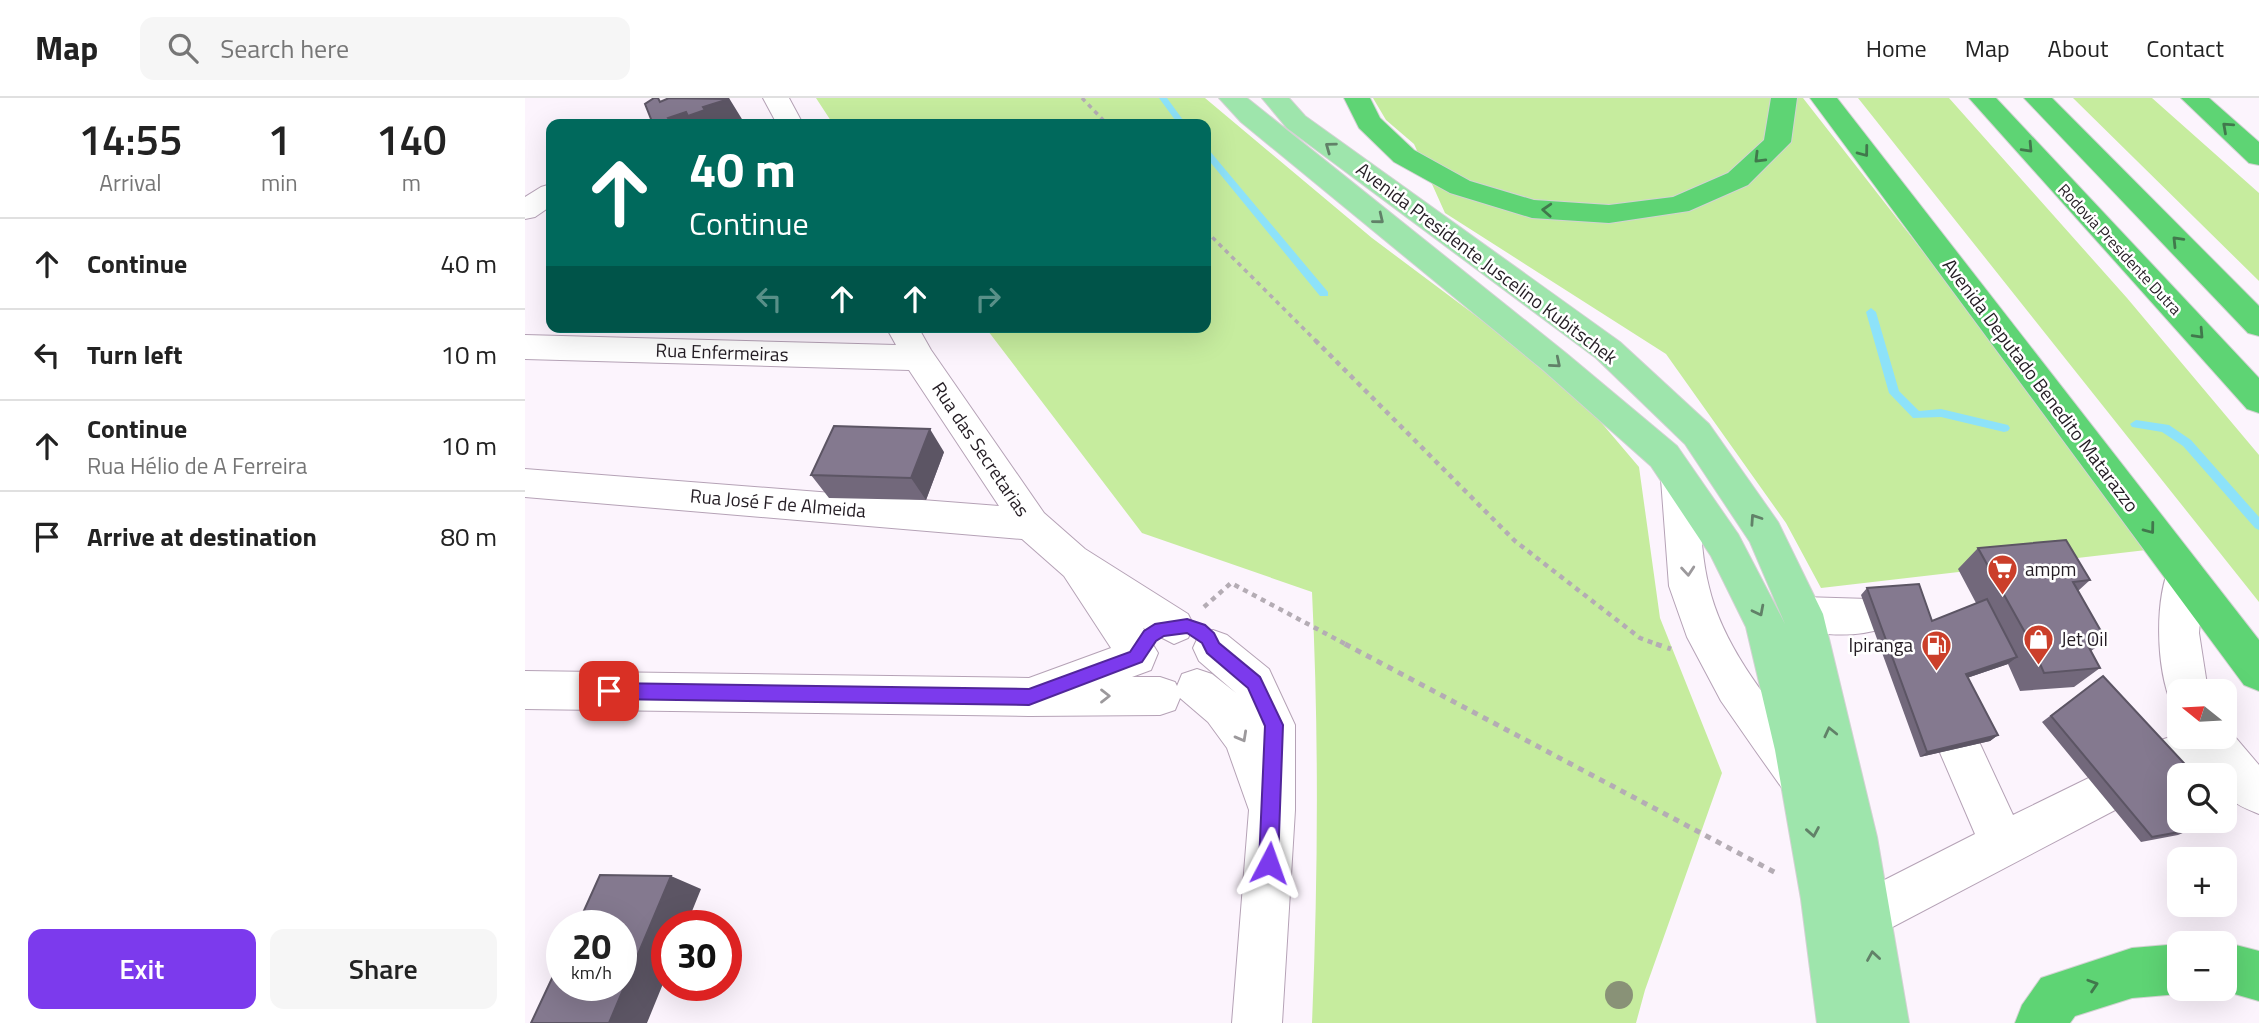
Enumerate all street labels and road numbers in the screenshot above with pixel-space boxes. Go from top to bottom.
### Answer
street label: Avenida Presidente Juscelino Kubitschek [1350,154,1624,371]
street label: Rodovia Presidente Dutra [2053,178,2187,320]
street label: Avenida Deputado Benedito Matarazzo [1936,252,2147,518]
street label: Rua Enfermeiras [655,335,789,368]
street label: Rua das Secretarias [925,375,1038,522]
street label: Rua José F de Almeida [689,480,868,525]

